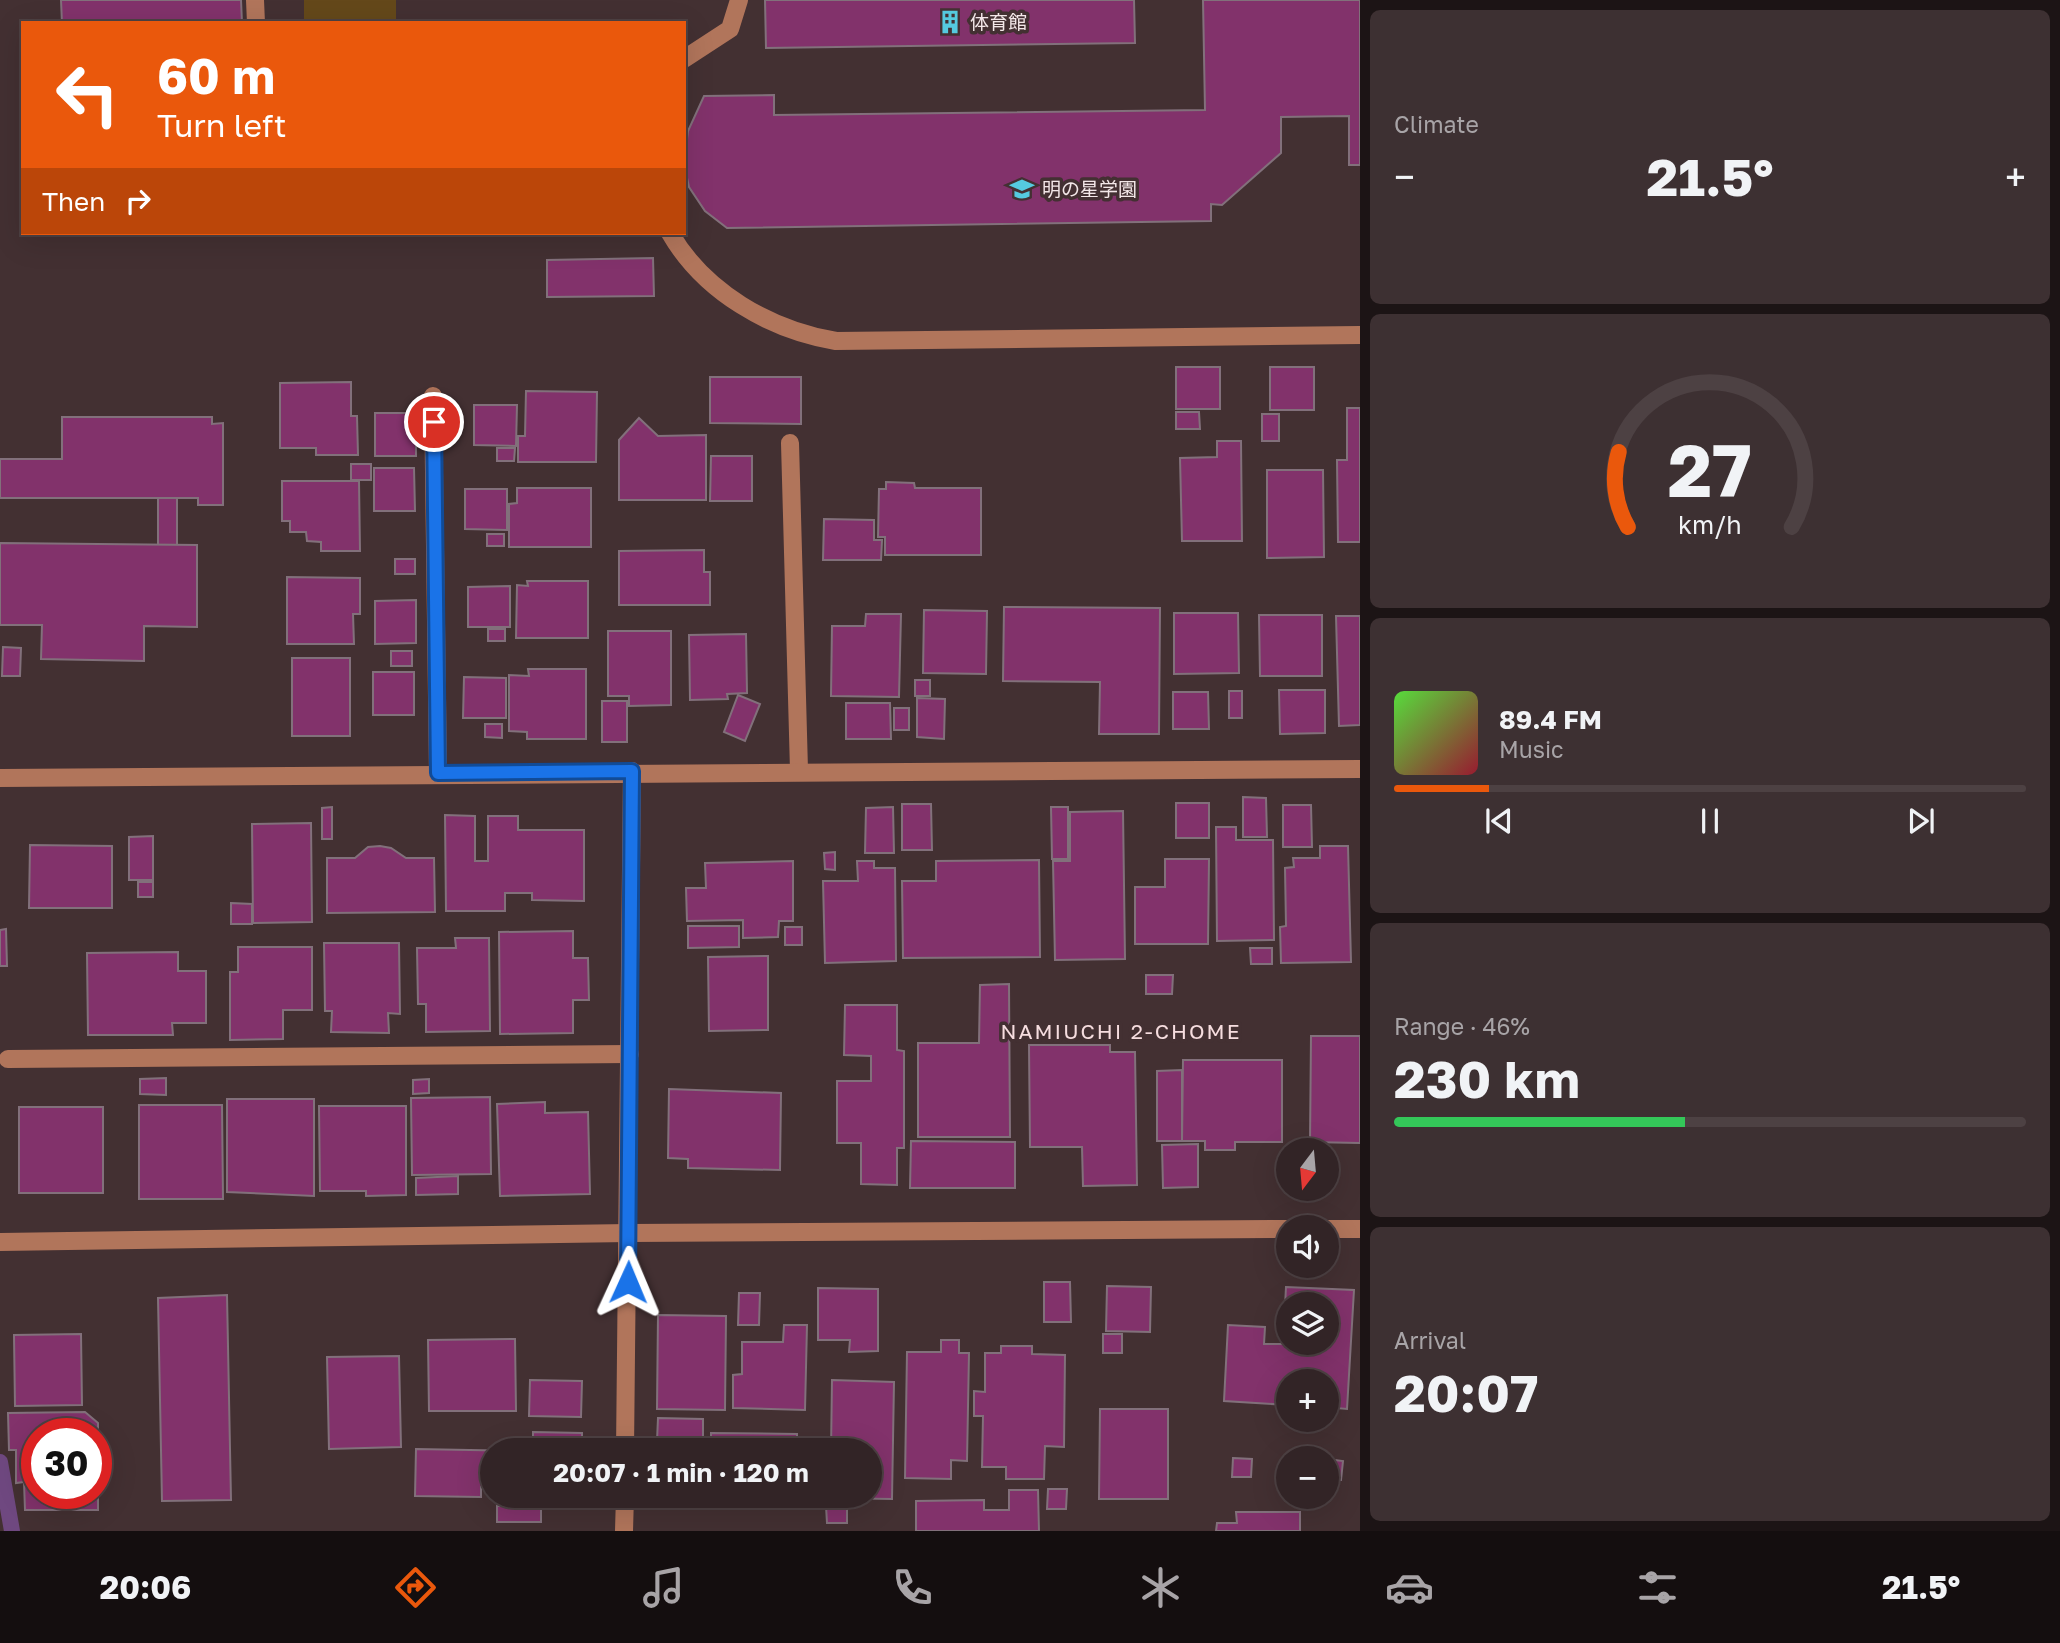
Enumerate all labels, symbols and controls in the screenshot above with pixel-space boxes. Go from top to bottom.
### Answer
building icon: 体育館 [936,8,964,36]
place label: 体育館 [970,10,1027,33]
text: 60 m [157,46,275,105]
icon: left [42,49,133,140]
text: Turn left [157,106,286,144]
text: Climate [1394,110,1479,138]
text: 21.5° [1646,145,1774,207]
text: − [1394,154,1415,199]
text: + [2005,154,2026,199]
school or university icon: 明の星学園 [1008,175,1036,203]
place label: 明の星学園 [1042,177,1137,200]
icon: right [119,182,157,220]
text: Then [42,186,105,217]
pin [404,392,464,452]
icon: arrive [415,403,453,441]
text: 27 [1668,427,1752,514]
text: km/h [1678,509,1742,540]
text: 89.4 FM [1499,704,1602,735]
text: Music [1499,735,1564,763]
icon: previous [1480,802,1518,840]
icon: pause [1691,802,1729,840]
icon: next [1902,802,1940,840]
text: Range · 46% [1394,1012,1530,1040]
district label: NAMIUCHI 2-CHOME [1001,1018,1241,1044]
text: 230 km [1394,1047,1580,1109]
north arrow [1276,1138,1339,1200]
map controls [1276,1138,1339,1509]
button: sound [1276,1215,1339,1278]
position arrow [591,1245,665,1319]
button: layers [1276,1292,1339,1355]
text: Arrival [1394,1326,1466,1354]
text: 20:07 [1394,1361,1538,1423]
button: + [1276,1369,1339,1432]
speed limit sign: 30 [21,1418,112,1509]
button: − [1276,1446,1339,1509]
text: 20:07 · 1 min · 120 m [553,1457,809,1488]
icon: directions [391,1563,440,1612]
icon: music [639,1563,688,1612]
icon: phone [888,1563,937,1612]
icon: climate [1136,1563,1185,1612]
icon: car [1385,1563,1434,1612]
icon: filters [1633,1563,1682,1612]
text: 20:06 [100,1568,191,1606]
text: 21.5° [1882,1568,1960,1606]

